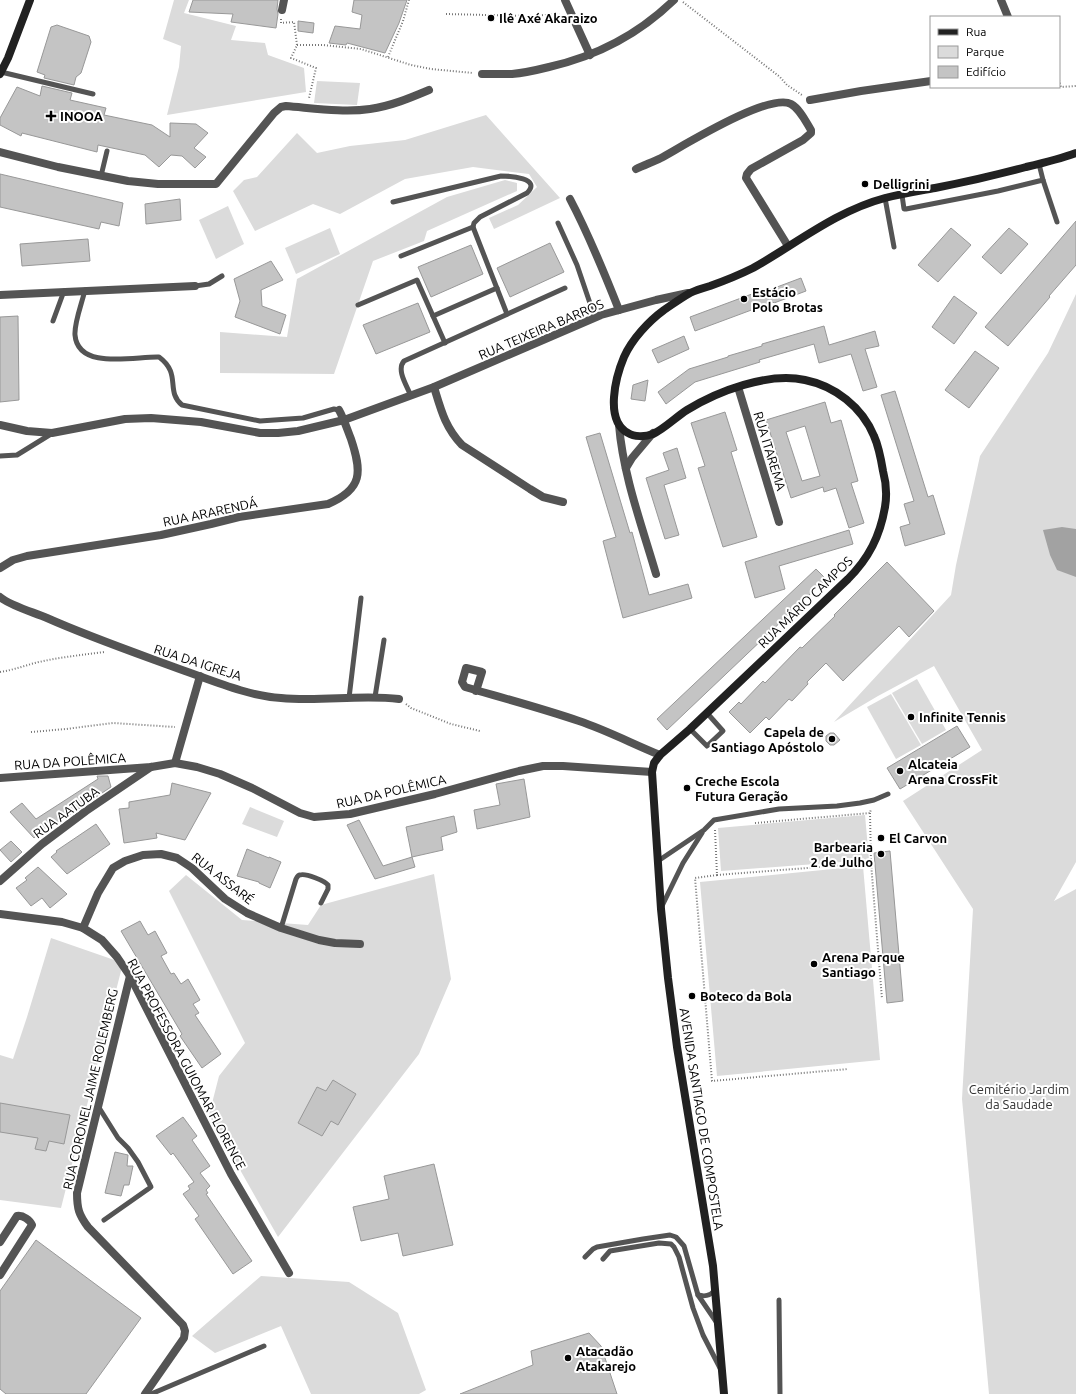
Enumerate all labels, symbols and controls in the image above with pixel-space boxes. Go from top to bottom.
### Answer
place label: Ilê Axé Akaraizo [499,11,598,25]
marker: Ilê Axé Akaraizo [486,13,496,23]
legend [930,16,1060,88]
text: Rua [966,25,987,38]
text: Parque [966,45,1004,58]
text: Edifício [966,65,1006,78]
place label: INOOA [60,109,104,123]
marker: INOOA [45,110,57,122]
place label: Delligrini [873,177,929,191]
marker: Delligrini [860,179,870,189]
place label: Estácio Polo Brotas [752,285,823,314]
marker: Estácio Polo Brotas [739,294,749,304]
street label: RUA TEIXEIRA BARROS [476,296,606,362]
street label: RUA ITAREMA [751,410,789,493]
street label: RUA ARARENDÁ [161,494,259,529]
street label: RUA MÁRIO CAMPOS [754,553,855,651]
street label: RUA DA IGREJA [152,641,244,683]
place label: Infinite Tennis [919,710,1006,724]
marker: Infinite Tennis [906,712,916,722]
place label: Capela de Santiago Apóstolo [711,725,824,754]
marker: Capela de Santiago Apóstolo [827,734,837,744]
street label: RUA DA POLÊMICA [14,750,127,772]
place label: Alcateia Arena CrossFit [908,757,998,786]
marker: Alcateia Arena CrossFit [895,766,905,776]
street label: RUA DA POLÊMICA [335,771,448,810]
place label: Creche Escola Futura Geração [695,774,788,804]
street label: RUA AATUBA [30,783,102,841]
marker: Creche Escola Futura Geração [682,783,692,793]
place label: El Carvon [889,831,947,845]
marker: El Carvon [876,833,886,843]
place label: Barbearia 2 de Julho [810,840,873,869]
street label: RUA ASSARÉ [189,849,257,906]
marker: Barbearia 2 de Julho [876,849,886,859]
place label: Arena Parque Santiago [822,950,905,979]
street label: RUA PROFESSORA GUIOMAR FLORENCE [125,956,249,1172]
marker: Arena Parque Santiago [809,959,819,969]
street label: RUA CORONEL JAIME ROLEMBERG [60,987,120,1191]
place label: Boteco da Bola [700,989,792,1003]
marker: Boteco da Bola [687,991,697,1001]
street label: AVENIDA SANTIAGO DE COMPOSTELA [678,1007,727,1232]
park label: Cemitério Jardim da Saudade [969,1082,1069,1111]
place label: Atacadão Atakarejo [576,1344,636,1373]
marker: Atacadão Atakarejo [563,1353,573,1363]

